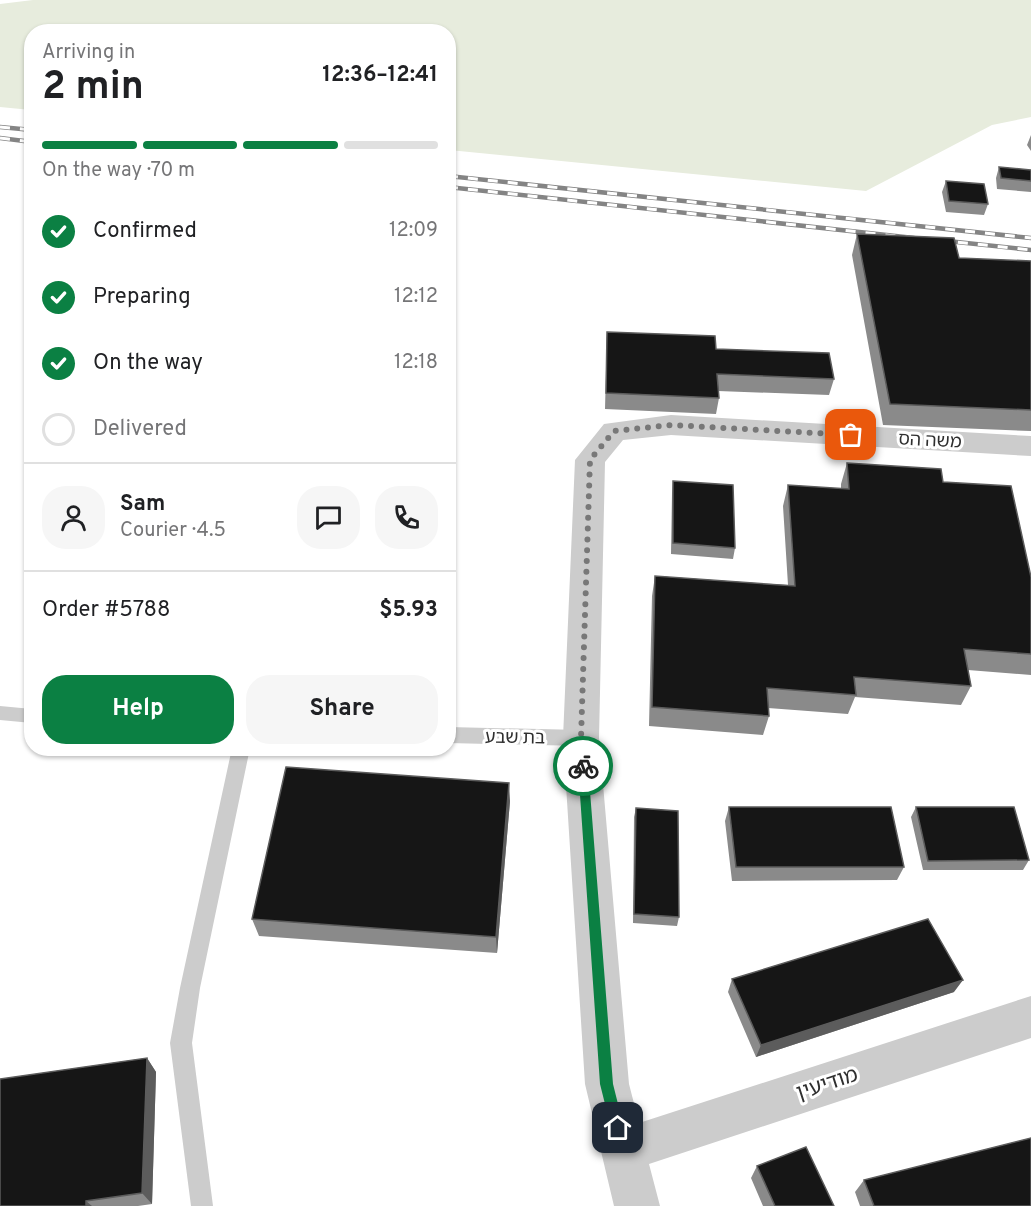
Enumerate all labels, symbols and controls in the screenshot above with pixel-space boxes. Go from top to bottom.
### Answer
text: Arriving in [42,40,135,66]
text: 12:36–12:41 [322,62,438,89]
text: 2 min [42,64,144,113]
text: On the way · 70 m [42,158,195,184]
icon: check [42,215,75,248]
text: Confirmed [93,218,197,245]
text: 12:09 [389,218,438,244]
icon: check [42,281,75,314]
text: Preparing [93,284,191,311]
text: 12:12 [394,284,438,310]
icon: check [42,347,75,380]
text: On the way [93,350,203,377]
text: 12:18 [394,350,438,376]
pin [825,409,876,460]
text: Delivered [93,416,187,443]
icon: bag [834,418,867,451]
street label: משה הס [898,428,962,455]
button: person [42,486,105,549]
button: chat [297,486,360,549]
button: phone [375,486,438,549]
text: Sam [120,491,165,518]
text: Courier · 4.5 [120,518,226,544]
text: Order #5788 [42,597,170,624]
text: $5.93 [379,597,438,624]
button: Help [42,675,234,744]
button: Share [246,675,438,744]
street label: בת שבע [485,726,545,751]
courier [553,736,613,796]
icon: bike [567,750,600,783]
street label: מודיעין [793,1062,862,1107]
pin [592,1102,643,1153]
icon: home [601,1111,634,1144]

